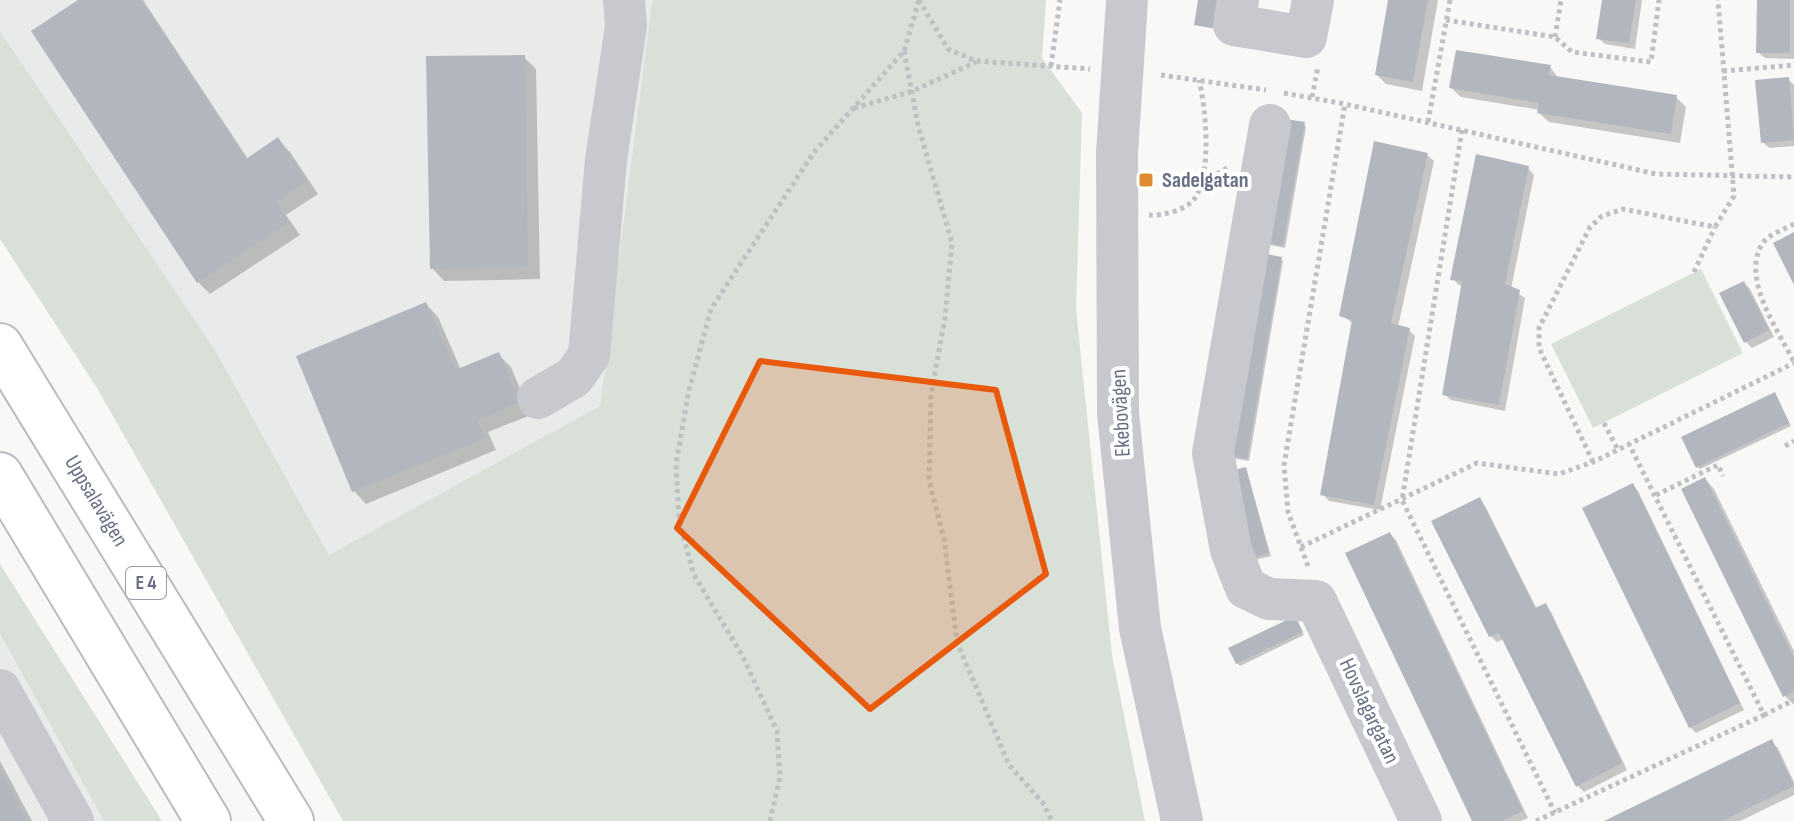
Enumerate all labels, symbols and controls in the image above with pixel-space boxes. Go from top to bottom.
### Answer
place label: Sadelgatan [1162,167,1248,194]
marker: Sadelgatan [1137,171,1155,189]
street label: Ekebovägen [1105,369,1137,457]
street label: Uppsalavägen [58,451,134,551]
road number: E 4 [126,567,166,599]
street label: Hovslagargatan [1333,654,1405,768]

